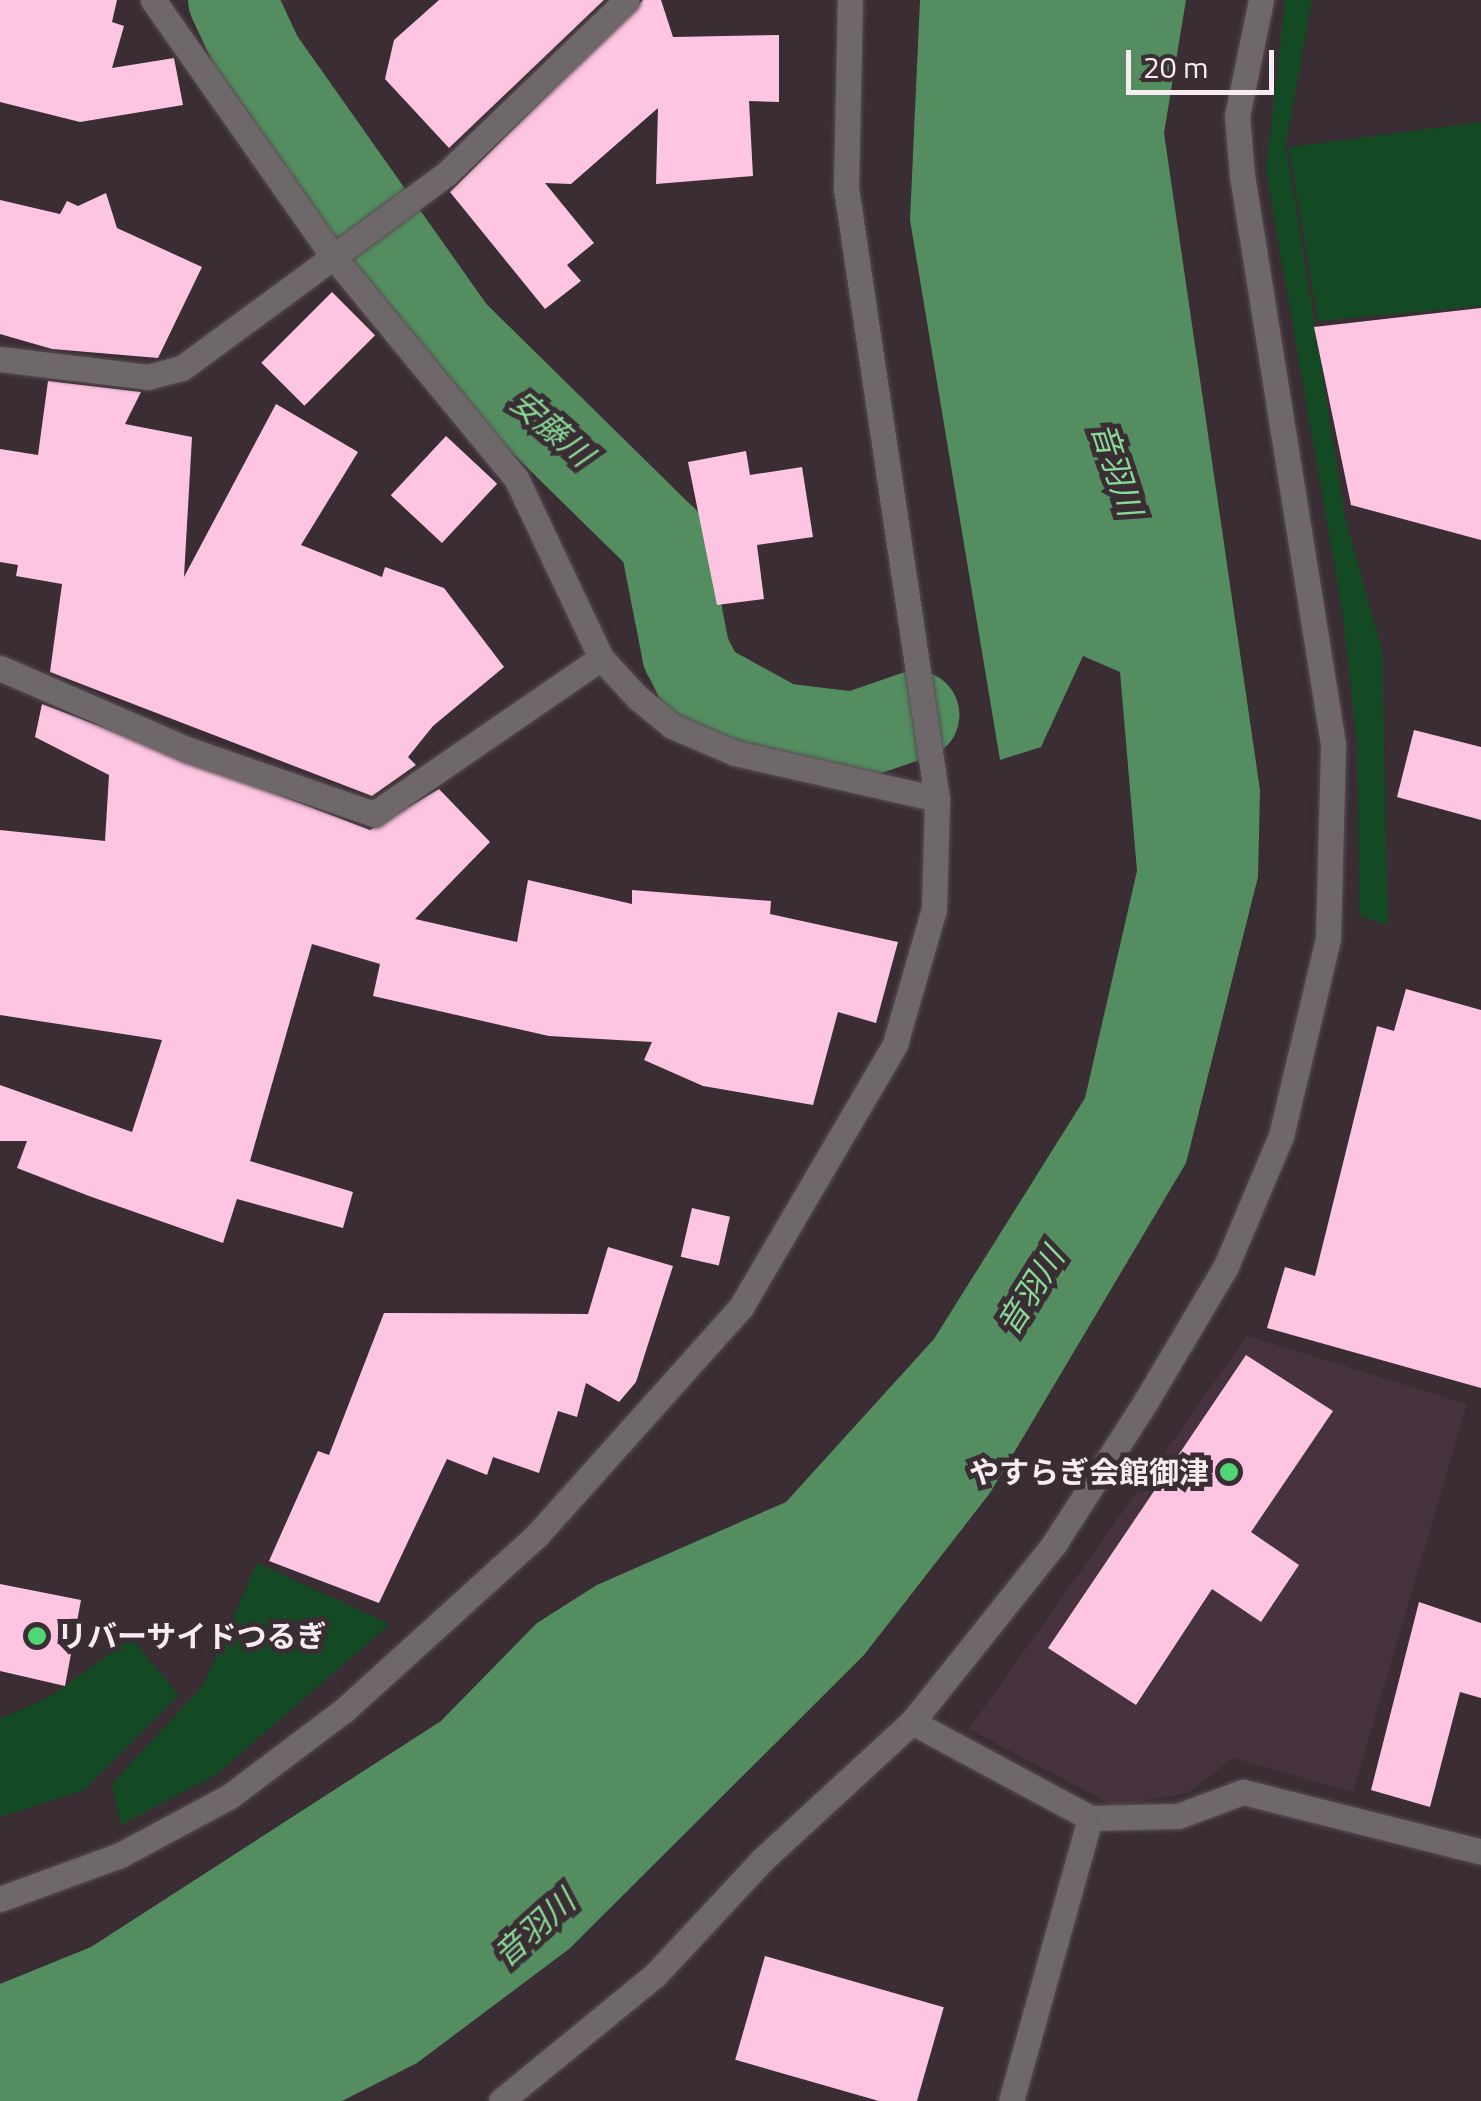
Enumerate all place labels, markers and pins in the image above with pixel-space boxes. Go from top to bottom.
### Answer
place label: やすらぎ会館御津 [969,1454,1209,1490]
marker: やすらぎ会館御津 [1218,1461,1240,1483]
place label: リバーサイドつるぎ [57,1618,327,1654]
marker: リバーサイドつるぎ [26,1625,48,1647]

